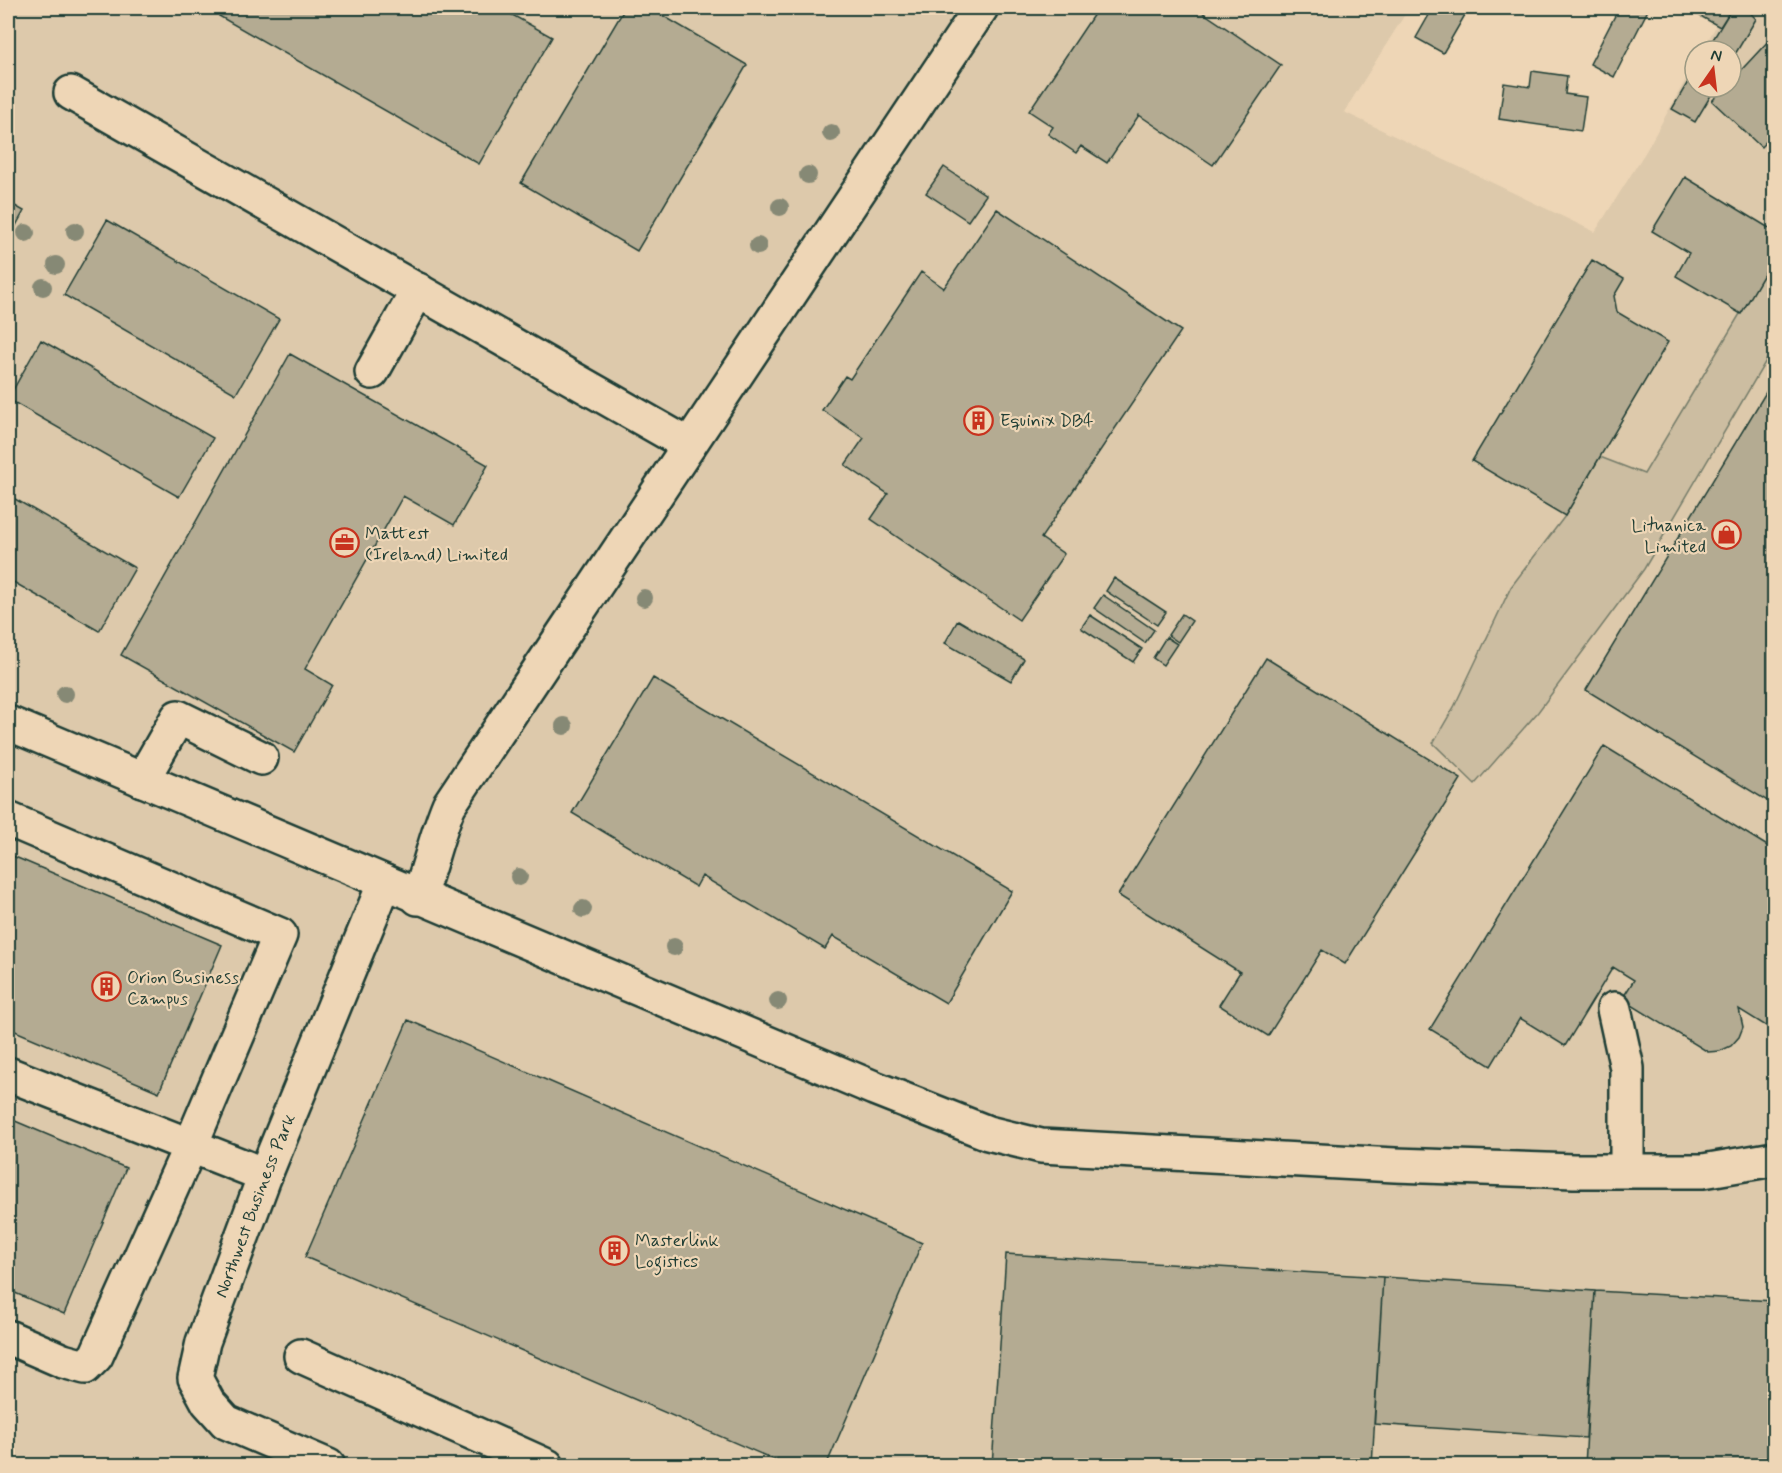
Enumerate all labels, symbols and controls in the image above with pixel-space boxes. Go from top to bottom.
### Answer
north arrow [1683,39,1743,99]
text: N [1709,44,1724,67]
building icon: Equinix DB4 [963,404,995,436]
place label: Equinix DB4 [1000,409,1094,433]
place label: Lituanica Limited [1632,514,1706,559]
shop icon: Lituanica Limited [1711,519,1743,551]
place label: Mattest (Ireland) Limited [365,522,508,567]
office icon: Mattest (Ireland) Limited [328,527,360,559]
place label: Orion Business Campus [127,966,239,1011]
building icon: Orion Business Campus [90,971,122,1003]
street label: Northwest Business Park [210,1111,302,1301]
place label: Masterlink Logistics [635,1229,719,1276]
building icon: Masterlink Logistics [598,1234,630,1266]

